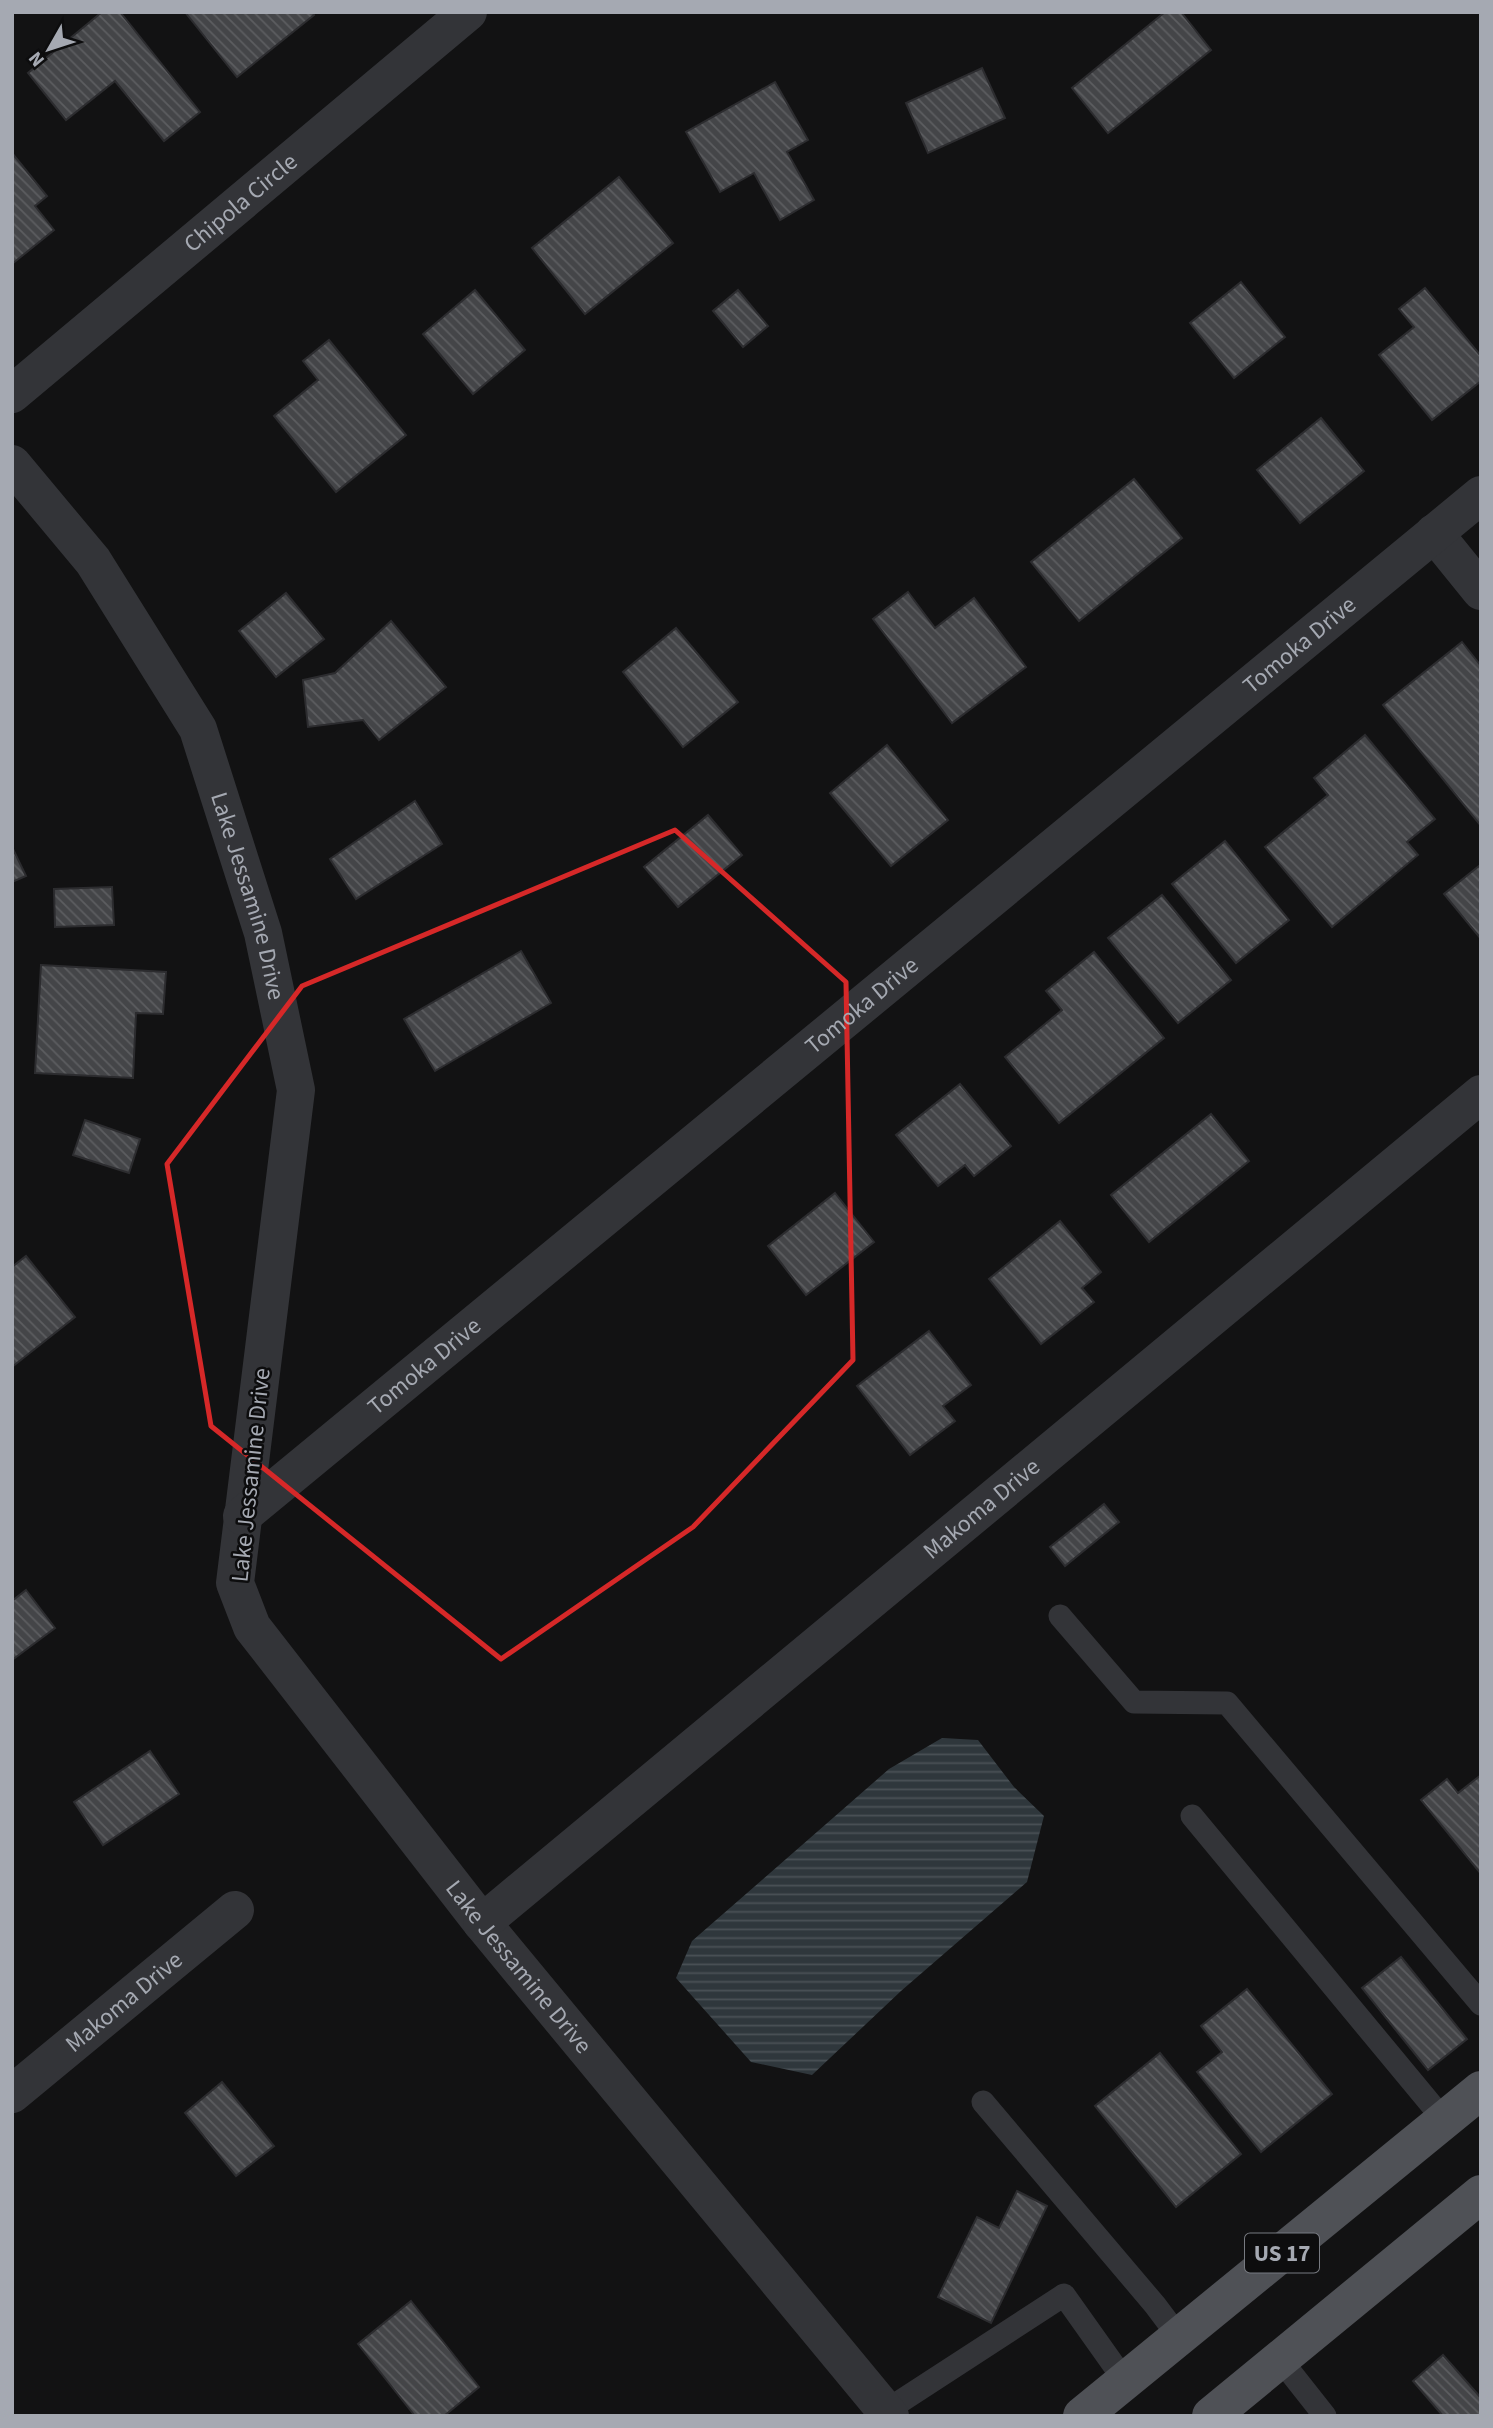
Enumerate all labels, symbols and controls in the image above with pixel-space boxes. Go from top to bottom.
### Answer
north arrow [14,14,84,84]
text: N [22,45,51,72]
street label: Chipola Circle [176,145,305,261]
street label: Tomoka Drive [1235,587,1364,702]
street label: Lake Jessamine Drive [202,787,294,1003]
street label: Tomoka Drive [797,948,926,1063]
street label: Tomoka Drive [360,1309,488,1423]
street label: Lake Jessamine Drive [222,1366,280,1584]
street label: Makoma Drive [915,1449,1048,1568]
street label: Lake Jessamine Drive [437,1872,601,2061]
street label: Makoma Drive [58,1943,190,2061]
road number: US 17 [1245,2234,1319,2272]

